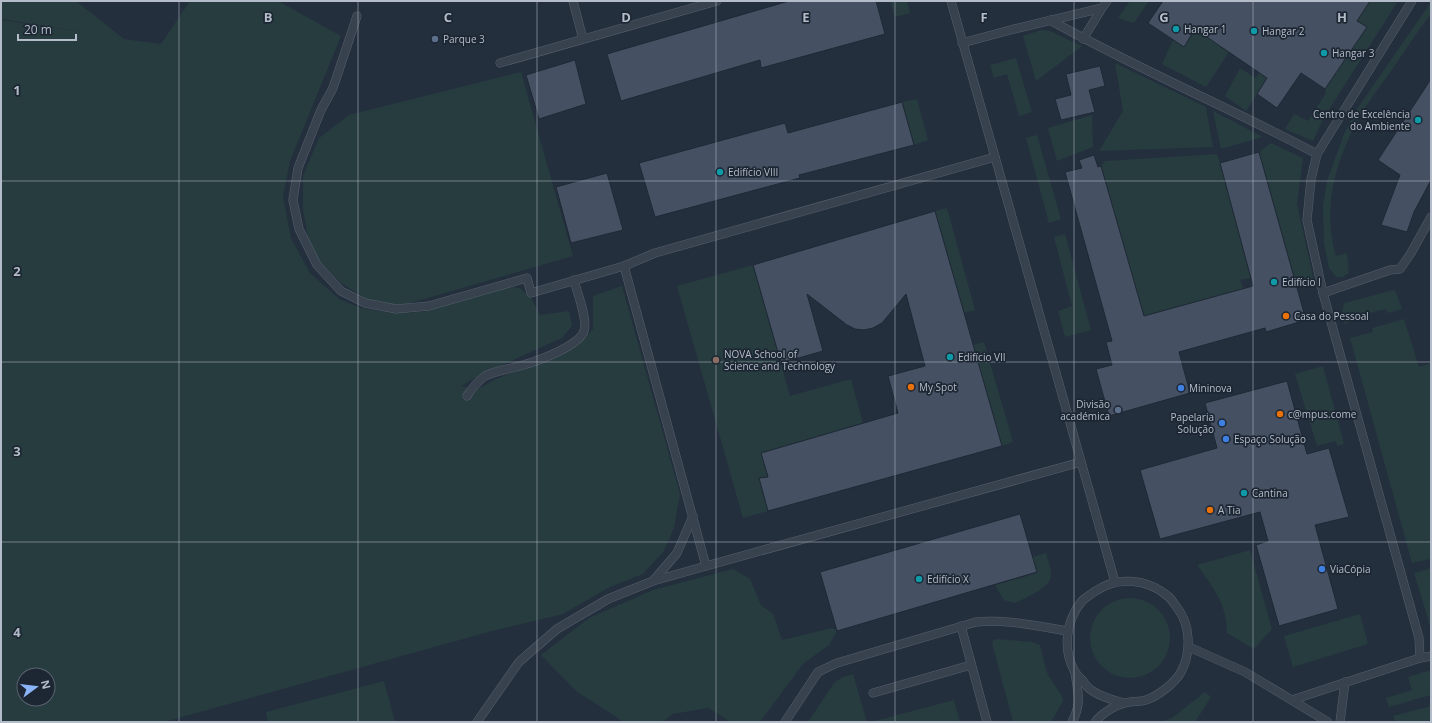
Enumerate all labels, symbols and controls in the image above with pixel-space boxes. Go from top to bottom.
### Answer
text: B [264,8,273,26]
text: C [444,8,452,26]
text: D [621,8,631,26]
text: E [802,8,810,26]
text: F [980,8,988,26]
text: G [1159,8,1169,26]
text: H [1337,8,1347,26]
scale bar [18,16,76,42]
text: 20 m [24,21,52,38]
place label: Hangar 1 [1184,22,1226,36]
marker: Hangar 1 [1171,24,1181,34]
place label: Hangar 2 [1262,24,1305,38]
marker: Hangar 2 [1249,26,1259,36]
place label: Parque 3 [443,32,485,46]
marker: Parque 3 [430,34,440,44]
place label: Hangar 3 [1332,46,1375,60]
marker: Hangar 3 [1319,48,1329,58]
text: 1 [13,81,21,99]
place label: Centro de Excelência do Ambiente [1313,107,1410,133]
marker: Centro de Excelência do Ambiente [1413,115,1423,125]
place label: Edifício VIII [728,165,778,179]
marker: Edifício VIII [715,167,725,177]
text: 2 [13,262,21,280]
place label: Edifício I [1282,275,1321,289]
marker: Edifício I [1269,277,1279,287]
place label: Casa do Pessoal [1294,309,1369,323]
marker: Casa do Pessoal [1281,311,1291,321]
place label: NOVA School of Science and Technology [724,347,836,373]
place label: Edifício VII [958,350,1006,364]
marker: Edifício VII [945,352,955,362]
marker: NOVA School of Science and Technology [711,355,721,365]
place label: My Spot [919,380,957,394]
place label: Mininova [1189,381,1232,395]
marker: My Spot [906,382,916,392]
marker: Mininova [1176,383,1186,393]
place label: Divisão académica [1060,397,1110,423]
marker: Divisão académica [1113,405,1123,415]
place label: c@mpus.come [1288,407,1357,421]
marker: c@mpus.come [1275,409,1285,419]
place label: Papelaria Solução [1170,410,1214,436]
marker: Papelaria Solução [1217,418,1227,428]
place label: Espaço Solução [1234,432,1306,446]
marker: Espaço Solução [1221,434,1231,444]
text: 3 [13,442,21,460]
place label: Cantina [1252,486,1288,500]
marker: Cantina [1239,488,1249,498]
place label: A Tia [1218,503,1241,517]
marker: A Tia [1205,505,1215,515]
place label: ViaCópia [1330,562,1371,576]
marker: ViaCópia [1317,564,1327,574]
place label: Edifício X [927,572,969,586]
marker: Edifício X [914,574,924,584]
text: 4 [13,623,21,641]
north arrow [16,667,56,707]
text: N [38,678,55,691]

